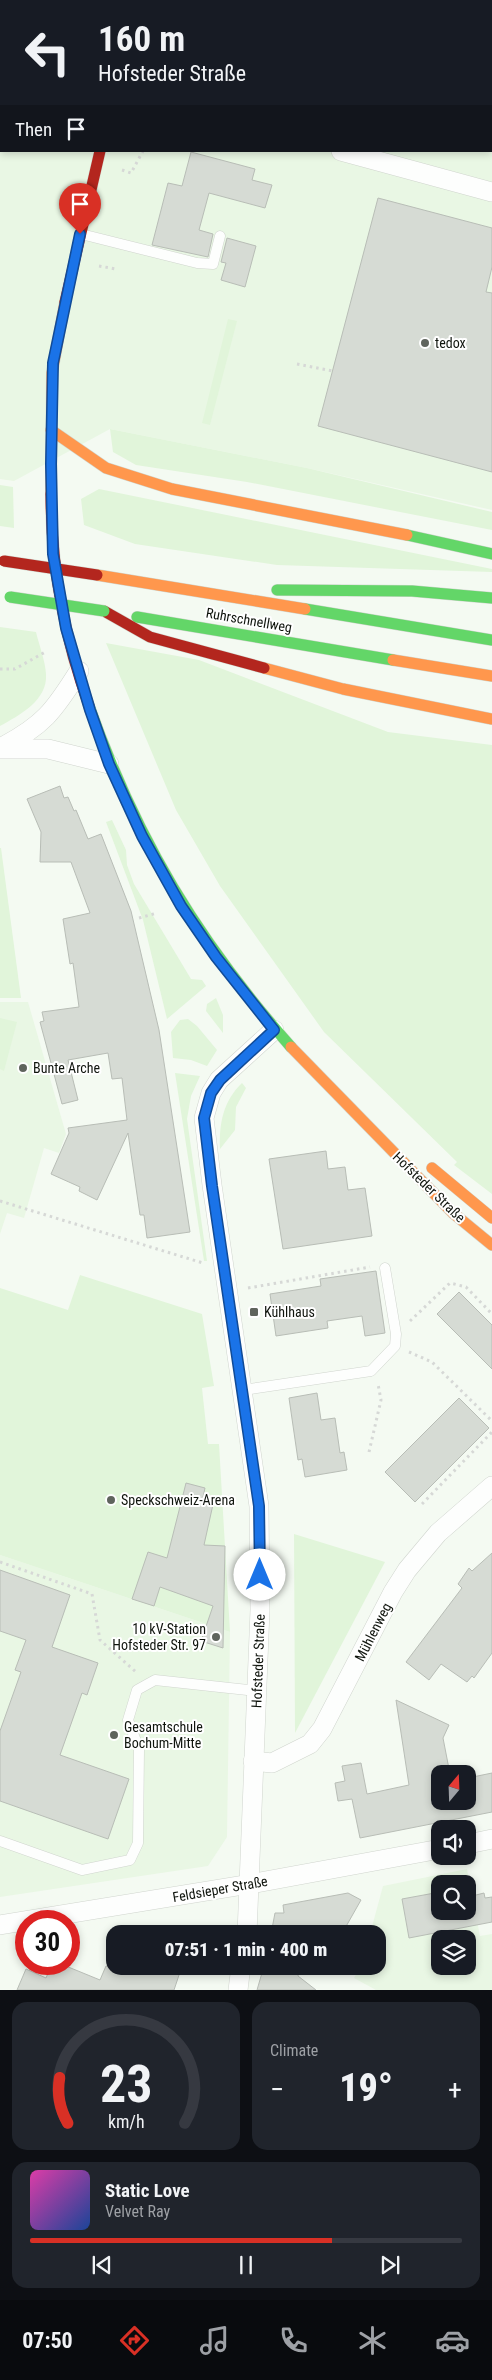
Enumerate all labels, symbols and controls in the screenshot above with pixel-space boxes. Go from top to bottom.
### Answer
text: 160 m [98,19,185,60]
icon: left [15,20,80,85]
text: Hofsteder Straße [98,61,246,86]
icon: arrive [62,115,90,143]
text: Then [15,118,52,141]
pin [59,183,101,234]
icon: arrive [66,190,94,218]
place label: tedox [435,335,466,351]
marker: tedox [419,337,431,349]
street label: Ruhrschnellweg [205,605,293,635]
place label: Bunte Arche [33,1060,101,1076]
marker: Bunte Arche [17,1062,29,1074]
street label: Hofsteder Straße [390,1149,469,1226]
place label: Kühlhaus [264,1304,315,1320]
marker: Kühlhaus [248,1306,260,1318]
place label: Speckschweiz-Arena [121,1492,235,1508]
marker: Speckschweiz-Arena [105,1494,117,1506]
position arrow [233,1548,285,1600]
street label: Mühlenweg [352,1600,394,1664]
street label: Hofsteder Straße [248,1613,268,1708]
place label: 10 kV-Station Hofsteder Str. 97 [112,1621,206,1653]
marker: 10 kV-Station Hofsteder Str. 97 [210,1631,222,1643]
place label: Gesamtschule Bochum-Mitte [124,1719,203,1751]
marker: Gesamtschule Bochum-Mitte [108,1729,120,1741]
north arrow [431,1765,476,1810]
map controls [431,1765,476,1975]
button: sound [431,1820,476,1865]
street label: Feldsieper Straße [171,1873,269,1905]
button: search [431,1875,476,1920]
speed limit sign: 30 [15,1910,80,1975]
button: layers [431,1930,476,1975]
text: 07:51 · 1 min · 400 m [165,1938,327,1961]
text: Climate [270,2041,318,2060]
text: 23 [100,2054,152,2115]
text: 19° [339,2066,393,2110]
text: − [270,2073,284,2106]
text: + [448,2073,462,2106]
text: km/h [108,2111,144,2132]
text: Static Love [105,2179,190,2202]
text: Velvet Ray [105,2202,170,2221]
icon: previous [88,2251,116,2279]
icon: pause [232,2251,260,2279]
icon: next [376,2251,404,2279]
icon: directions [117,2323,152,2358]
icon: music [197,2323,232,2358]
icon: phone [276,2323,311,2358]
icon: climate [355,2323,390,2358]
icon: car [435,2323,470,2358]
text: 07:50 [22,2328,73,2353]

